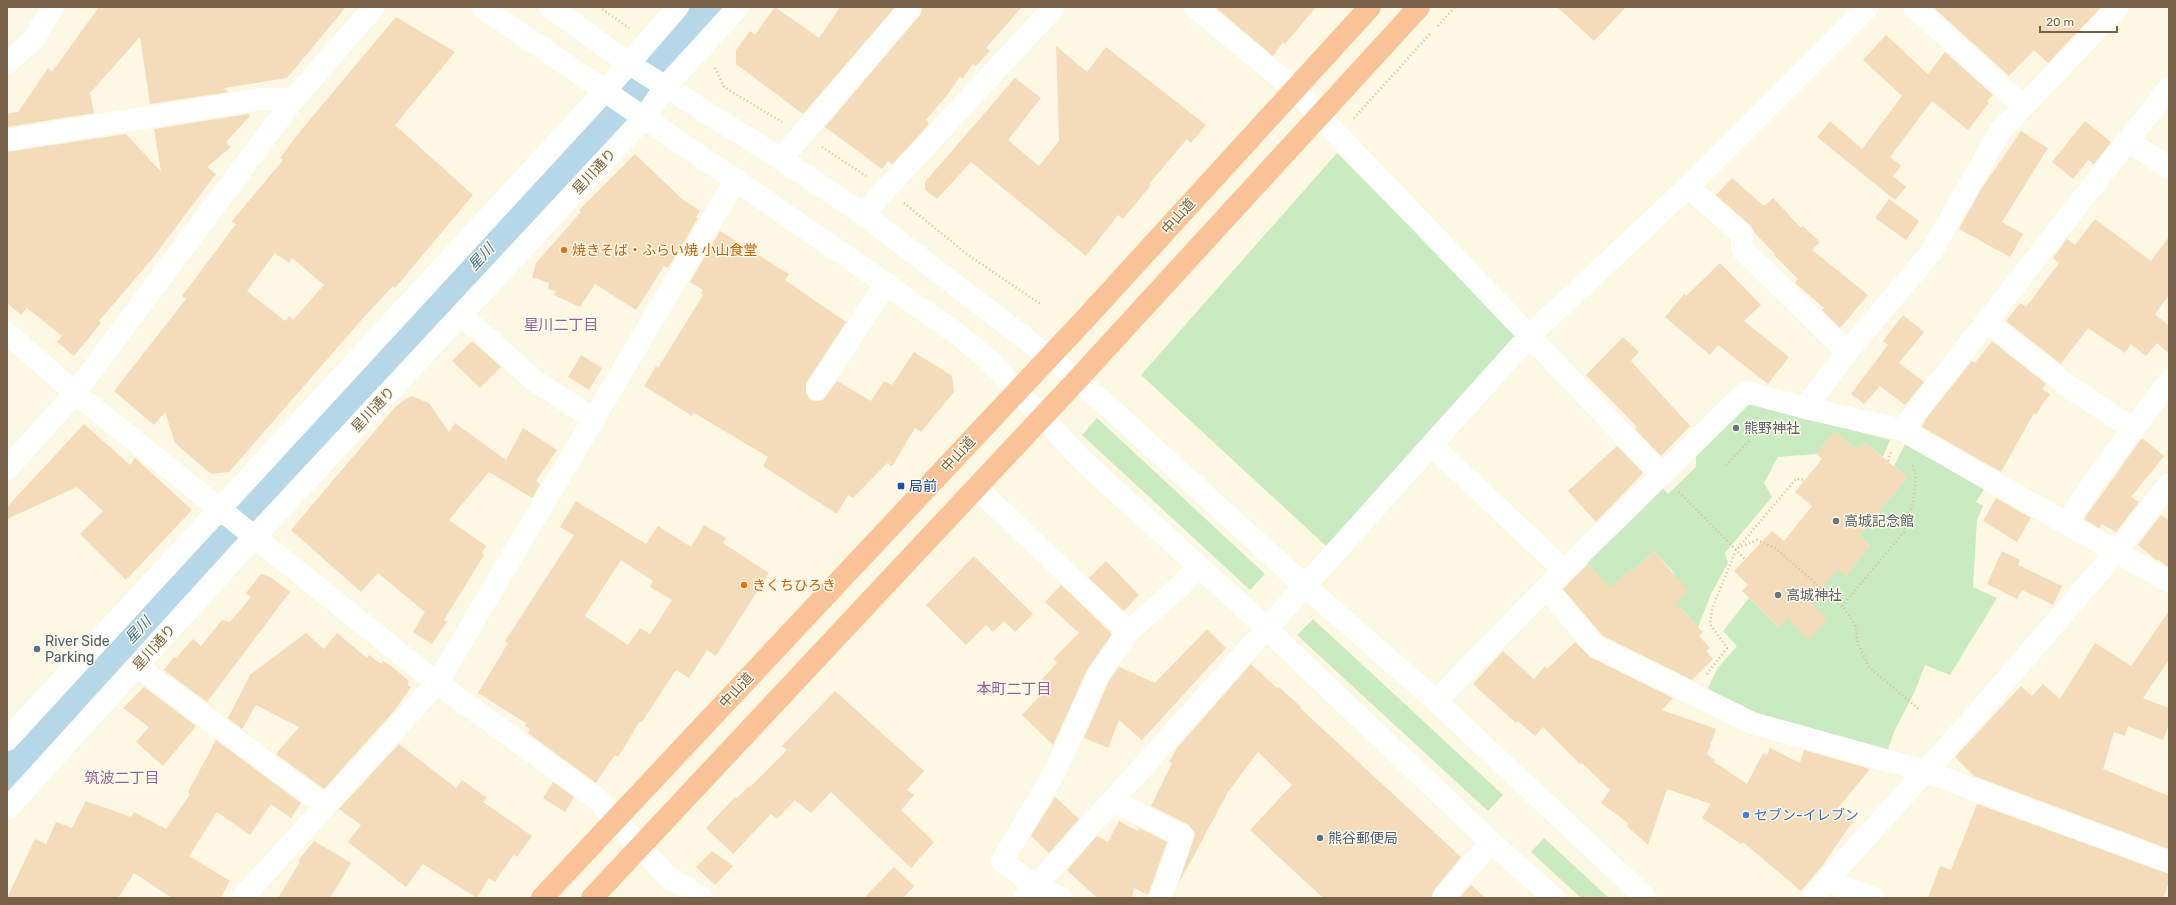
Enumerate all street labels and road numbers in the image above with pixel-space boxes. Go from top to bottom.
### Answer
street label: 星川通り [569,145,620,198]
street label: 中山道 [1158,195,1199,238]
street label: 星川通り [348,383,399,436]
street label: 中山道 [938,433,979,475]
street label: 星川通り [129,621,179,674]
street label: 中山道 [716,669,757,711]

